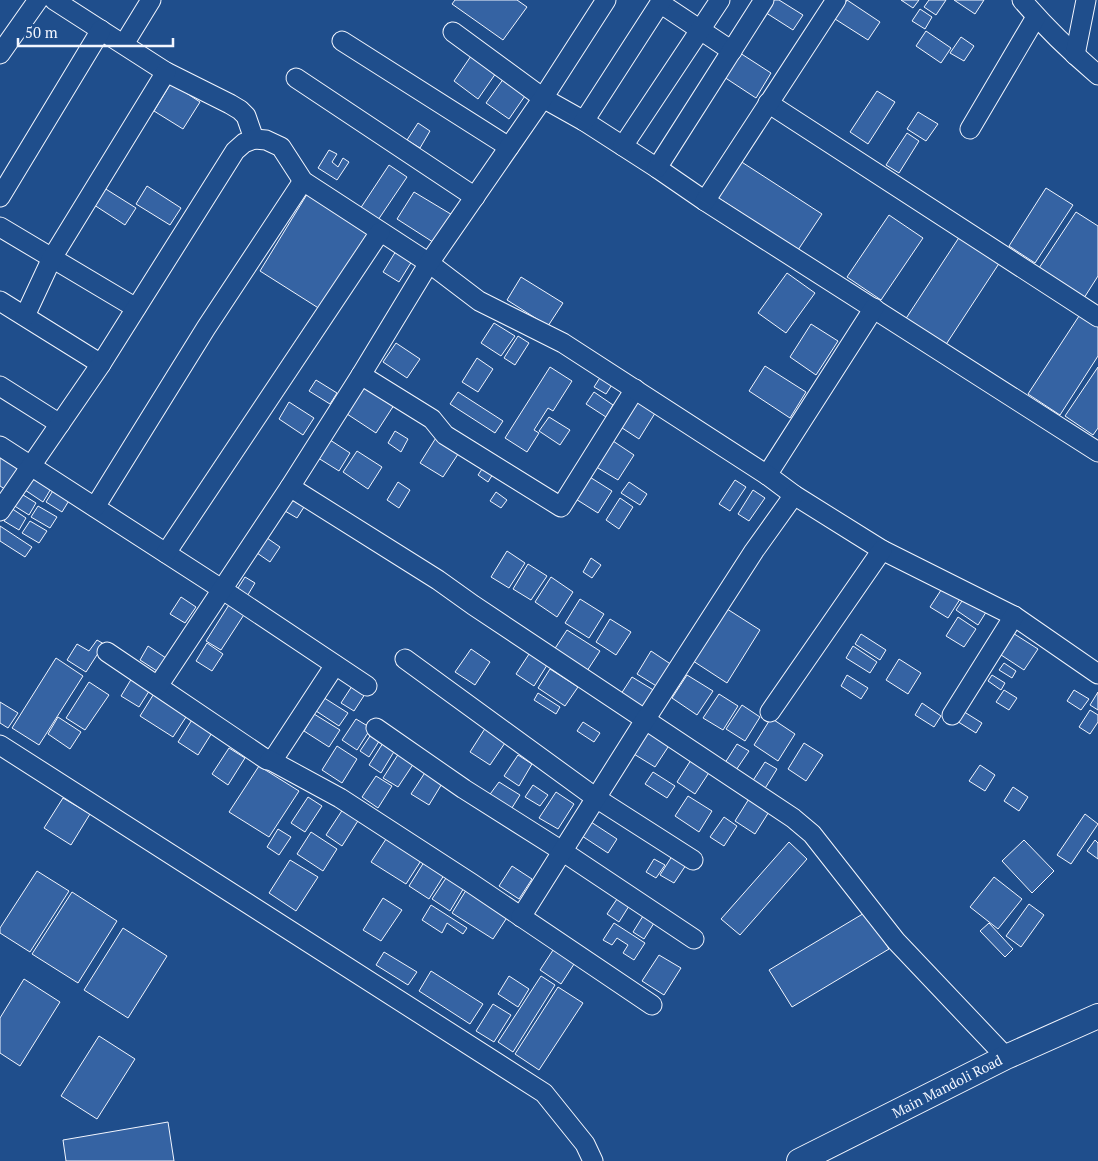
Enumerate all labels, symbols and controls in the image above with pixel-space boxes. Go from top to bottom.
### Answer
scale bar [18,15,172,47]
text: 50 m [25,22,58,42]
street label: Main Mandoli Road [889,1050,1006,1122]

